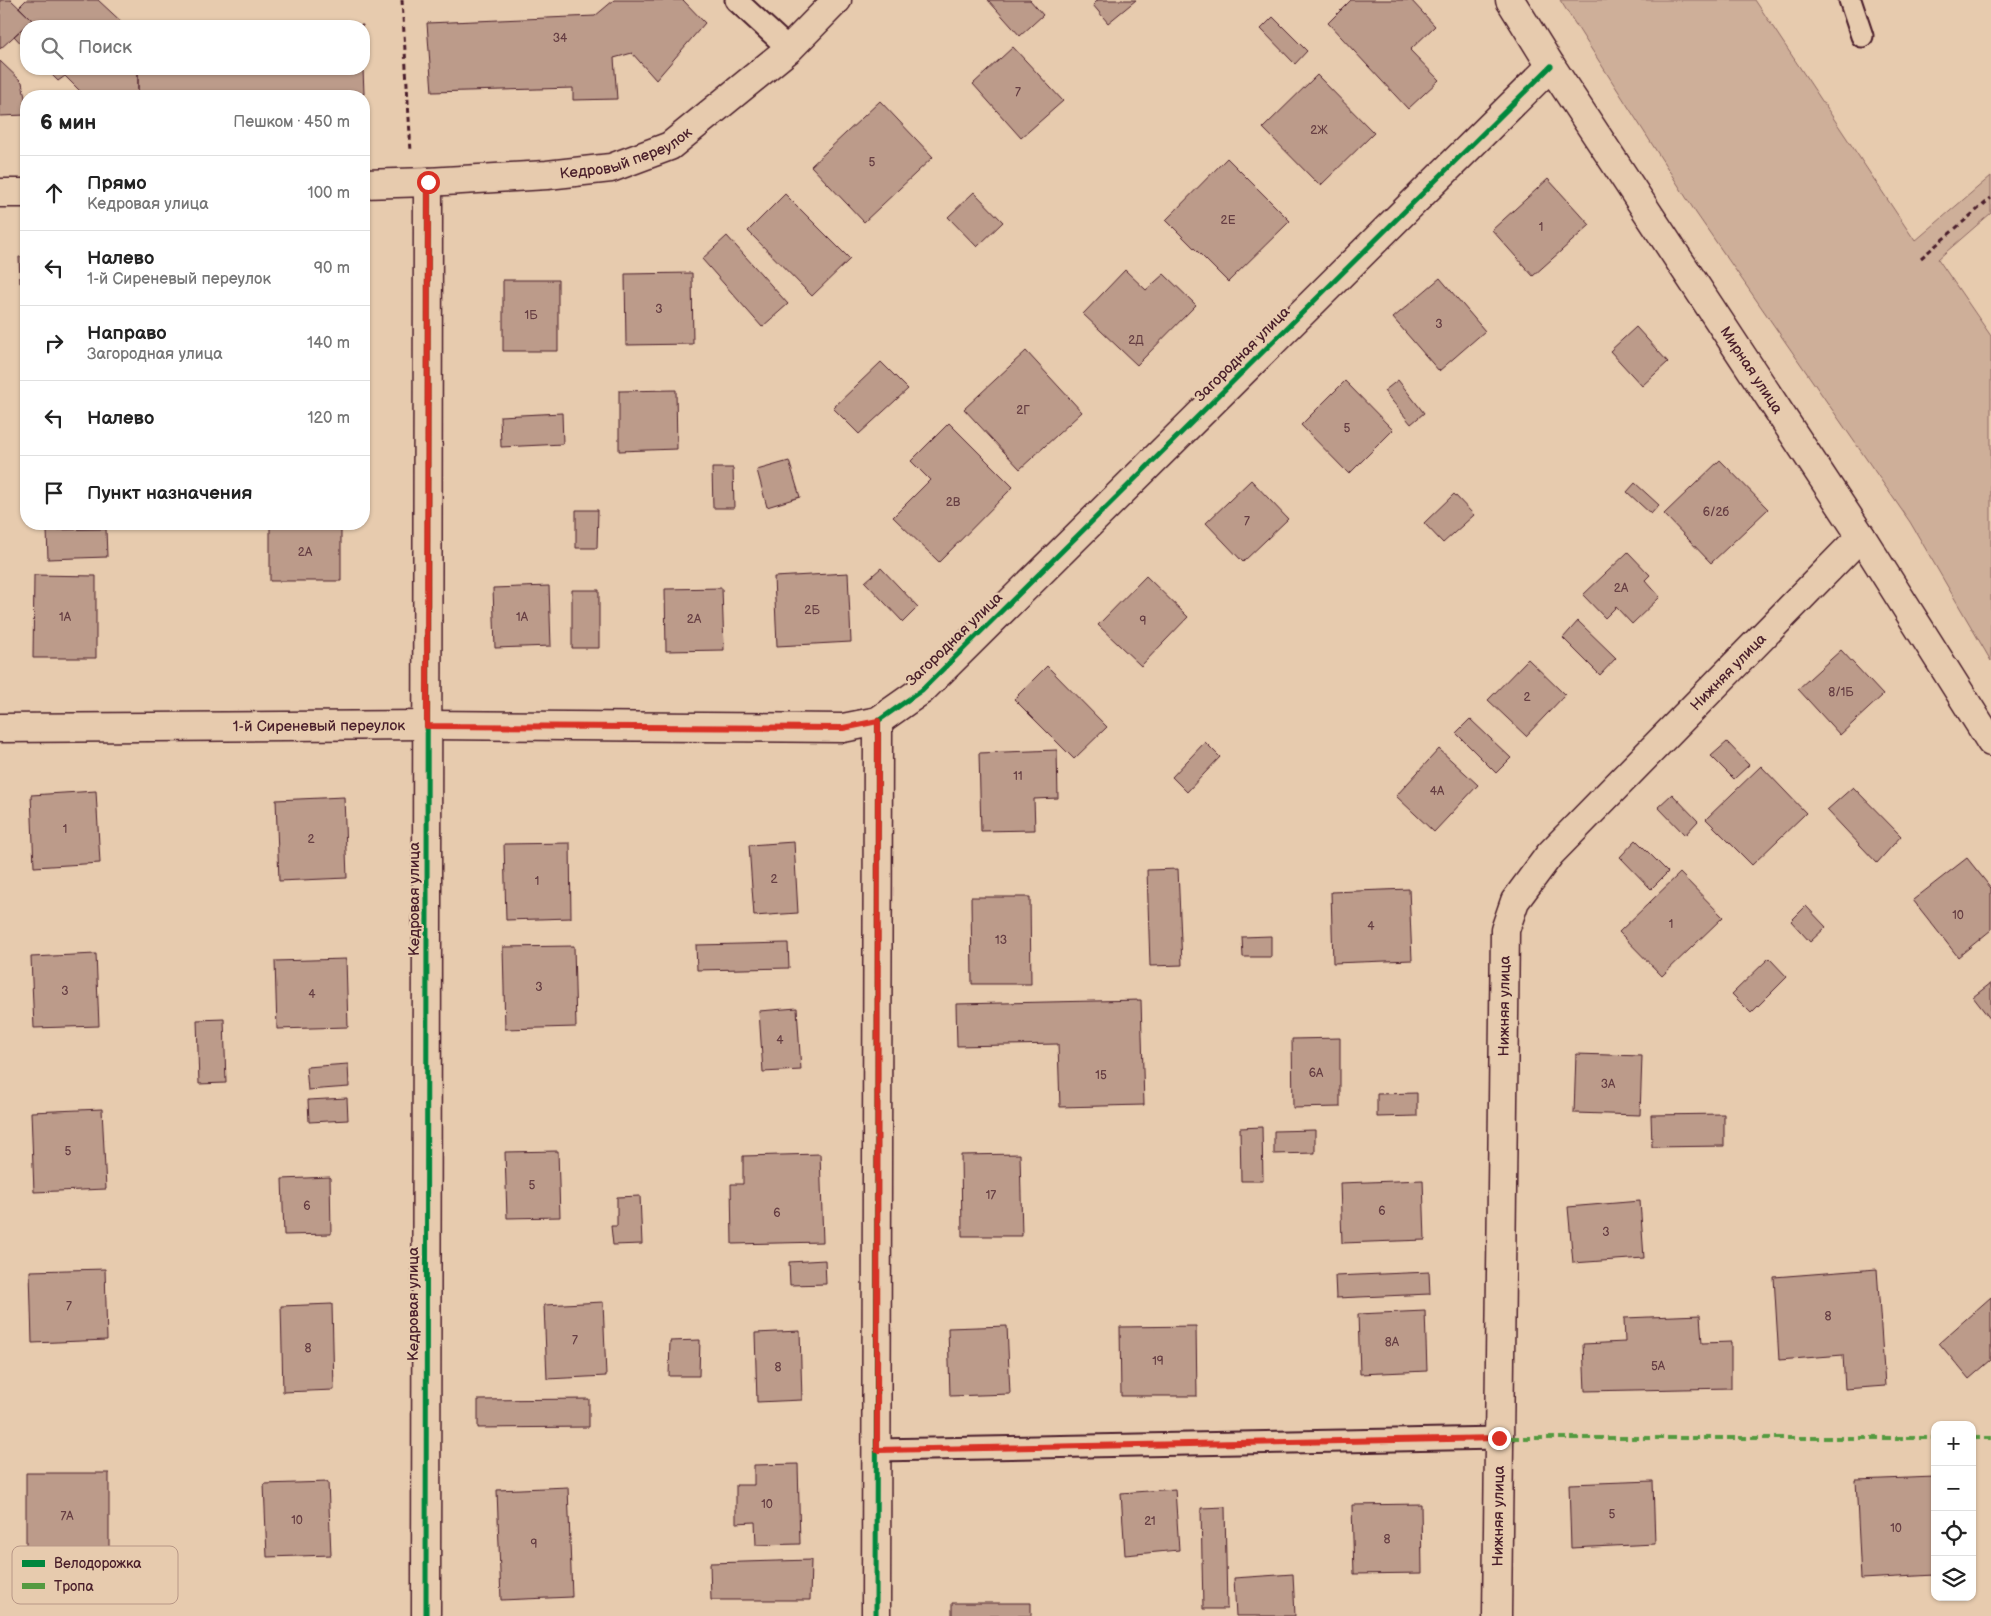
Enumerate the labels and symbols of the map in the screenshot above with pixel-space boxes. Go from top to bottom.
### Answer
house number: 34 [553,31,568,46]
house number: 7 [1015,85,1021,100]
street label: Кедровый переулок [559,123,696,184]
house number: 2Ж [1310,123,1328,138]
house number: 5 [869,155,876,170]
route start [417,171,440,194]
house number: 2Е [1221,213,1236,228]
house number: 1 [1539,220,1543,235]
house number: 3 [655,302,663,317]
street label: Загородная улица [1191,303,1294,406]
house number: 1Б [525,308,538,323]
house number: 3 [1435,317,1443,332]
street label: Мирная улица [1716,323,1787,418]
house number: 2Д [1128,333,1144,348]
house number: 2Г [1016,403,1030,418]
house number: 5 [1344,421,1351,436]
house number: 2В [946,495,961,510]
house number: 6/2б [1703,505,1730,520]
house number: 7 [1244,514,1250,529]
house number: 2А [298,545,313,560]
house number: 2А [1614,581,1629,596]
street label: Загородная улица [902,588,1007,690]
house number: 2Б [804,603,820,618]
house number: 1А [59,610,72,625]
house number: 1А [516,610,529,625]
house number: 2А [687,612,702,627]
house number: 9 [1140,614,1147,629]
street label: Нижняя улица [1686,630,1771,715]
house number: 8/1Б [1828,685,1854,700]
house number: 2 [1523,690,1531,705]
street label: 1-й Сиреневый переулок [233,716,405,736]
house number: 11 [1013,769,1023,784]
house number: 4А [1430,784,1445,799]
house number: 1 [63,822,67,837]
house number: 2 [307,832,315,847]
street label: Кедровая улица [405,842,424,956]
house number: 2 [770,872,778,887]
house number: 1 [535,874,539,889]
house number: 10 [1952,908,1964,923]
house number: 1 [1669,917,1673,932]
house number: 4 [1367,919,1375,934]
house number: 13 [995,933,1007,948]
street label: Нижняя улица [1495,955,1515,1057]
house number: 3 [535,980,543,995]
house number: 3 [61,984,69,999]
house number: 4 [308,987,316,1002]
house number: 4 [776,1033,784,1048]
house number: 6А [1309,1066,1324,1081]
house number: 15 [1095,1068,1107,1083]
house number: 3А [1601,1077,1616,1092]
house number: 5 [65,1144,72,1159]
house number: 5 [529,1178,536,1193]
house number: 17 [986,1188,996,1203]
house number: 6 [303,1199,311,1214]
house number: 6 [1378,1204,1386,1219]
house number: 6 [773,1206,781,1221]
house number: 3 [1602,1225,1610,1240]
street label: Кедровая улица [404,1247,423,1361]
house number: 7 [66,1299,72,1314]
house number: 8 [1825,1309,1832,1324]
house number: 7 [572,1333,578,1348]
house number: 8А [1385,1335,1400,1350]
house number: 8 [305,1341,312,1356]
house number: 19 [1152,1354,1164,1369]
house number: 5А [1651,1359,1666,1374]
house number: 8 [775,1360,782,1375]
route end [1488,1427,1511,1450]
street label: Нижняя улица [1489,1465,1509,1566]
house number: 10 [761,1497,773,1512]
house number: 5 [1609,1507,1616,1522]
house number: 7А [60,1509,74,1524]
house number: 10 [291,1513,303,1528]
house number: 21 [1144,1514,1156,1529]
house number: 10 [1890,1521,1902,1536]
house number: 8 [1384,1532,1391,1547]
house number: 9 [531,1537,538,1552]
legend [12,1546,178,1604]
text: Велодорожка [54,1555,142,1572]
text: Тропа [54,1578,94,1595]

